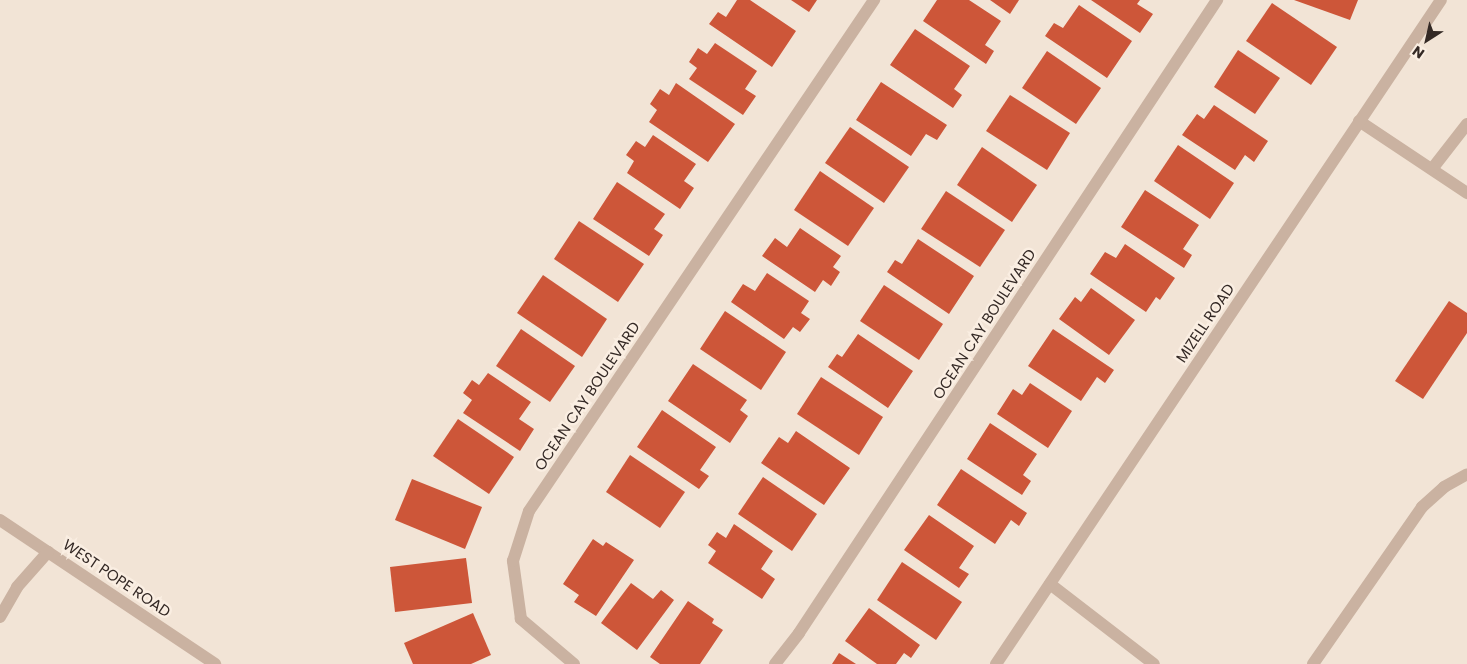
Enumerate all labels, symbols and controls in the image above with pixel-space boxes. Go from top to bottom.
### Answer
north arrow [1402,15,1452,65]
text: N [1408,41,1428,63]
street label: OCEAN CAY BOULEVARD [929,246,1039,402]
street label: MIZELL ROAD [1172,280,1238,366]
street label: OCEAN CAY BOULEVARD [530,318,644,474]
street label: WEST POPE ROAD [60,535,174,621]

